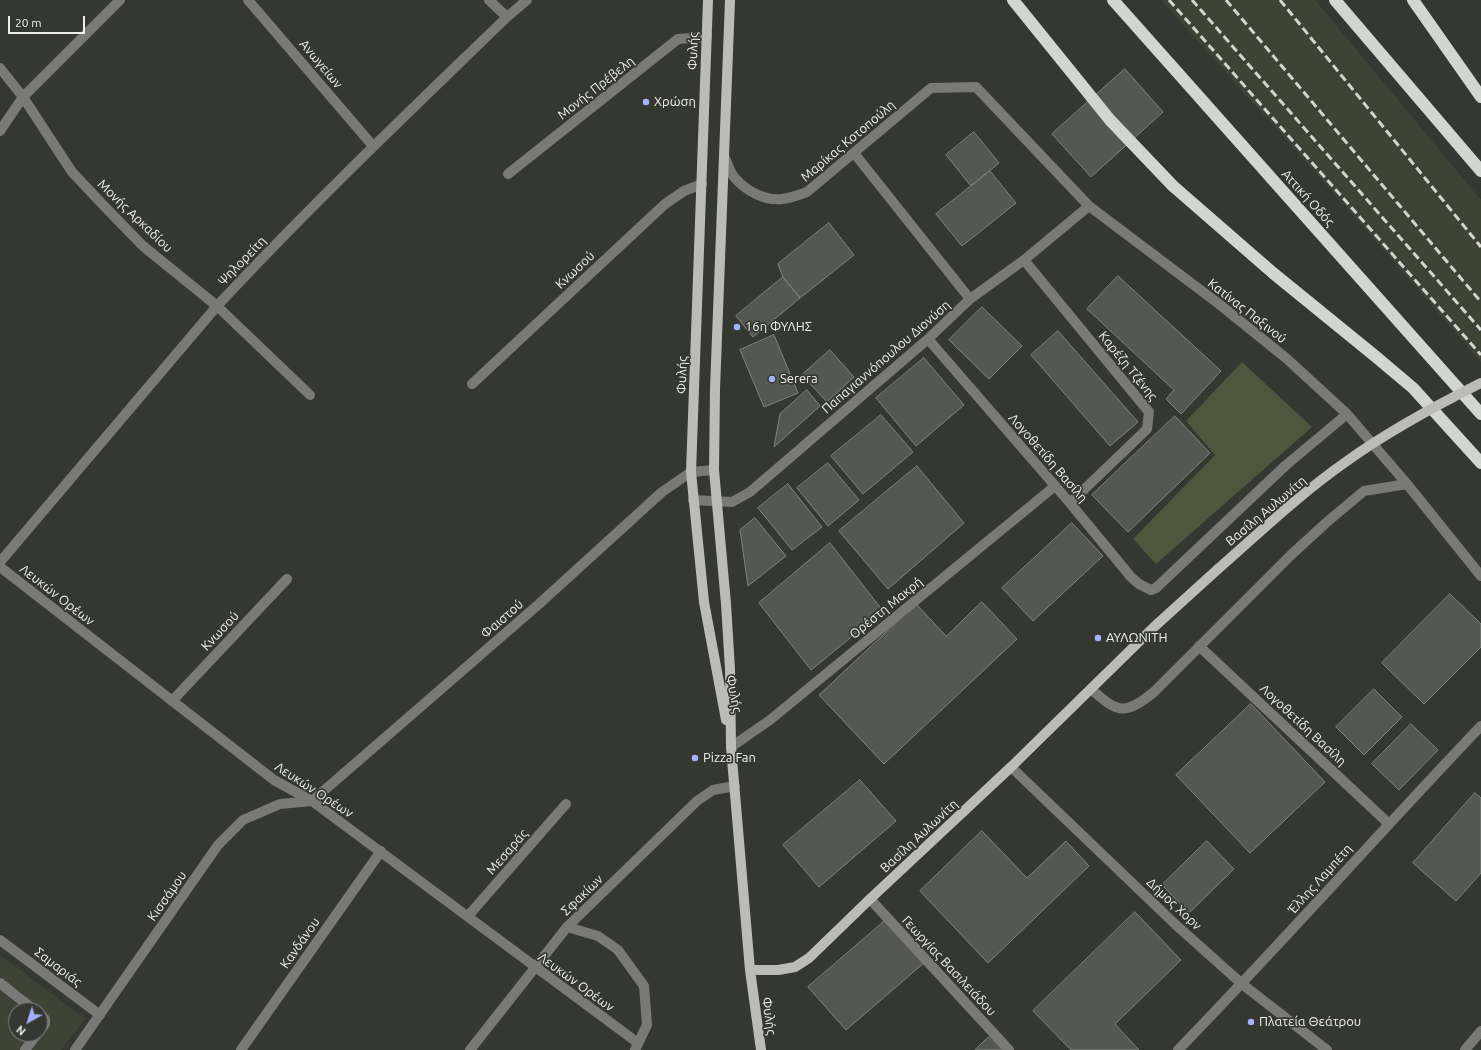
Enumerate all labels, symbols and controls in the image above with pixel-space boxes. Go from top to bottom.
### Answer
scale bar [10,8,87,34]
text: 20 m [15,16,42,29]
street label: Φυλής [685,32,701,70]
street label: Ανωγείων [296,37,346,91]
street label: Μονής Πρέβελη [555,53,637,123]
place label: Χρώση [654,94,696,110]
marker: Χρώση [641,97,651,107]
street label: Μαρίκας Κοτοπούλη [798,97,898,185]
street label: Αττική Οδός [1278,166,1338,230]
street label: Μονής Αρκαδίου [94,176,176,256]
street label: Ψηλορείτη [215,233,269,289]
street label: Κνωσού [552,248,598,292]
street label: Κατίνας Παξινού [1205,275,1289,347]
street label: Παπαγιαννόπουλου Διονύση [819,297,953,417]
place label: 16η ΦΥΛΗΣ [745,319,812,335]
marker: 16η ΦΥΛΗΣ [732,322,742,332]
street label: Καρέζη Τζένης [1095,328,1161,404]
street label: Φυλής [674,356,690,394]
place label: Serera [780,371,818,387]
marker: Serera [767,374,777,384]
street label: Λογοθετίδη Βασίλη [1005,410,1091,506]
street label: Βασίλη Αυλωνίτη [1223,473,1309,549]
street label: Λευκών Ορέων [17,561,97,629]
street label: Ορέστη Μακρή [846,574,926,642]
street label: Φαιστού [478,596,526,642]
street label: Κνωσού [198,608,242,654]
place label: ΑΥΛΩΝΙΤΗ [1106,630,1167,646]
marker: ΑΥΛΩΝΙΤΗ [1093,633,1103,643]
street label: Φυλής [723,674,745,714]
street label: Λογοθετίδη Βασίλη [1257,681,1349,769]
place label: Pizza Fan [703,750,756,766]
marker: Pizza Fan [690,753,700,763]
street label: Λευκών Ορέων [272,759,356,821]
street label: Βασίλη Αυλωνίτη [877,796,961,876]
street label: Μεσαράς [483,826,531,878]
street label: Έλλης Λαμπέτη [1285,841,1355,917]
street label: Κισσάμου [144,868,190,924]
street label: Σφακίων [558,871,606,919]
street label: Δήμος Χορν [1143,875,1205,933]
street label: Γεωργίας Βασιλειάδου [899,913,999,1019]
street label: Κανδάνου [277,915,323,971]
street label: Σαμαριάς [31,944,85,990]
street label: Λευκών Ορέων [535,949,617,1015]
street label: Φυλής [759,996,779,1036]
north arrow [8,1002,48,1042]
place label: Πλατεία Θεάτρου [1259,1014,1361,1030]
marker: Πλατεία Θεάτρου [1246,1017,1256,1027]
text: N [14,1023,28,1038]

